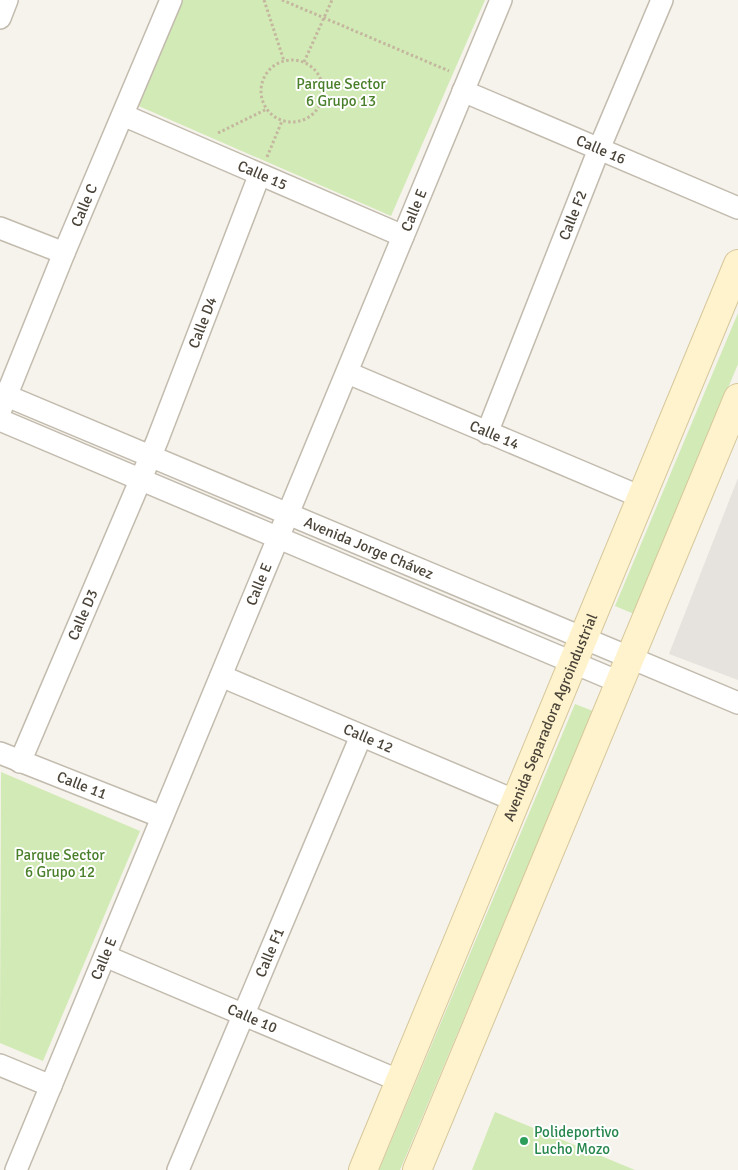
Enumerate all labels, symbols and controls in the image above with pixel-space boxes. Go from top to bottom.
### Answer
park label: Parque Sector 6 Grupo 13 [296,75,386,110]
street label: Calle 16 [574,131,629,168]
street label: Calle 15 [235,157,290,194]
street label: Calle C [67,181,101,230]
street label: Calle E [397,186,431,234]
street label: Calle F2 [555,188,591,243]
street label: Calle D4 [185,294,221,351]
street label: Calle 14 [467,417,522,453]
street label: Avenida Jorge Chávez [302,513,436,583]
street label: Calle E [242,560,276,608]
street label: Calle D3 [64,587,102,643]
street label: Avenida Separadora Agroindustrial [499,611,601,824]
street label: Calle 12 [341,720,396,757]
street label: Calle 11 [54,767,109,803]
park label: Parque Sector 6 Grupo 12 [15,846,105,881]
street label: Calle F1 [251,925,288,980]
street label: Calle E [87,934,121,982]
street label: Calle 10 [225,1000,280,1037]
place label: Polideportivo Lucho Mozo [534,1123,619,1158]
marker: Polideportivo Lucho Mozo [518,1135,530,1147]

